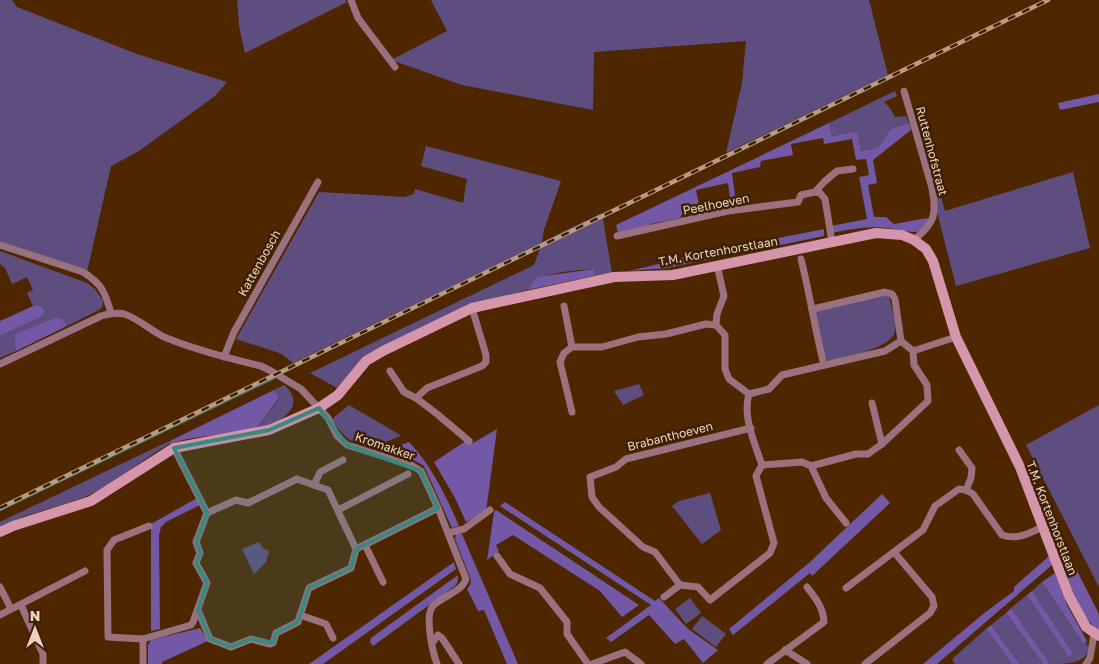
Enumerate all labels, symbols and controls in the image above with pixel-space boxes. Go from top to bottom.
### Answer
street label: Ruttenhofstraat [913,105,951,197]
street label: Peelhoeven [681,190,751,218]
street label: Kattenbosch [235,227,283,299]
street label: T.M. Kortenhorstlaan [657,233,779,269]
street label: Brabanthoeven [626,418,714,454]
street label: Kromakker [353,429,417,463]
street label: T.M. Kortenhorstlaan [1023,459,1081,577]
north arrow [10,604,60,654]
text: N [30,607,40,624]

